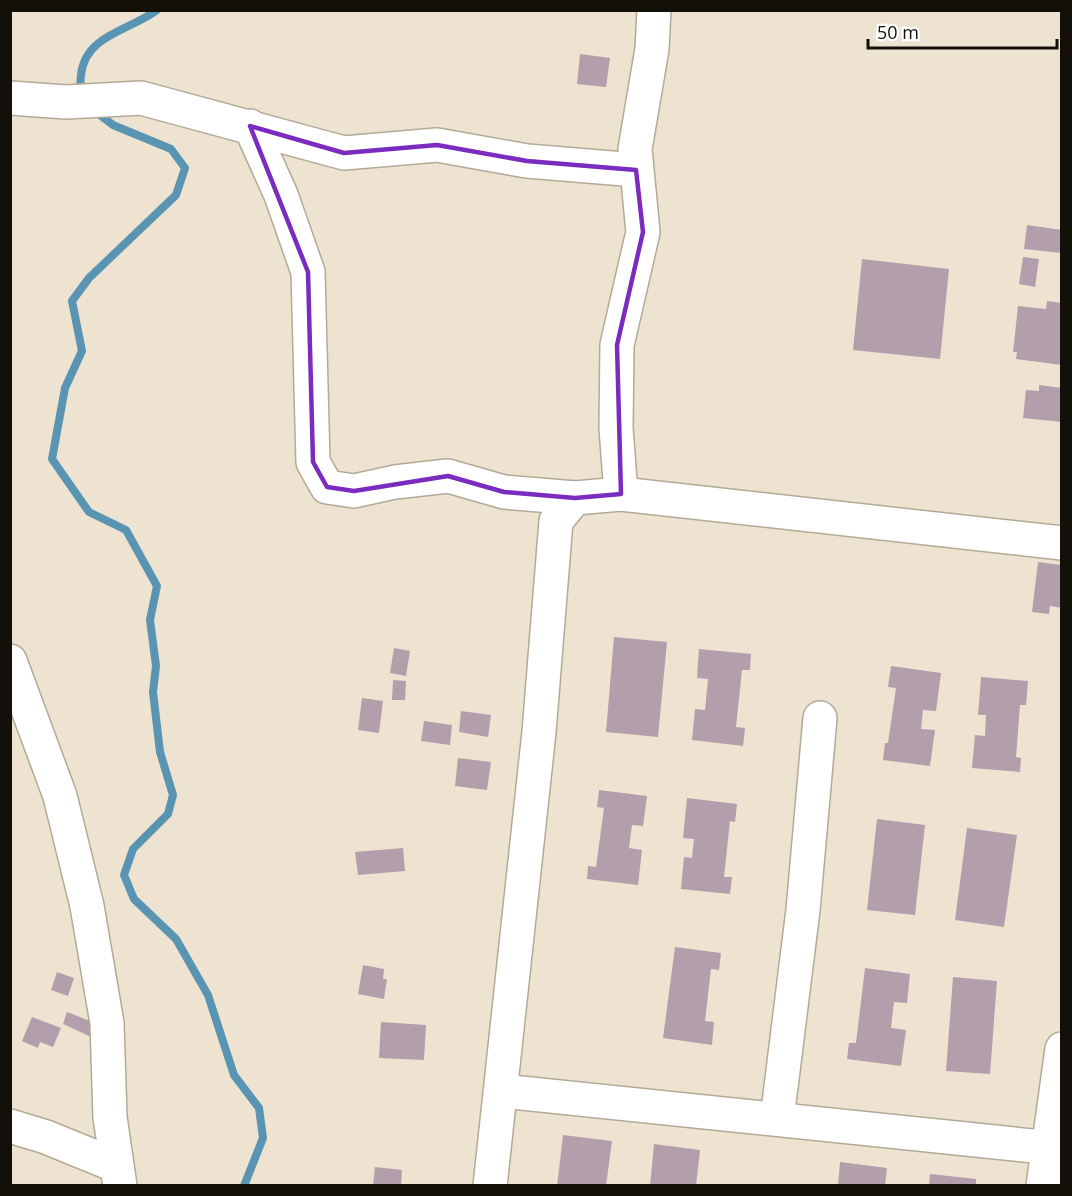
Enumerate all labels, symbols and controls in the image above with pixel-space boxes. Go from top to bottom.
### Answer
scale bar [868,12,1057,50]
text: 50 m [877,20,919,44]

